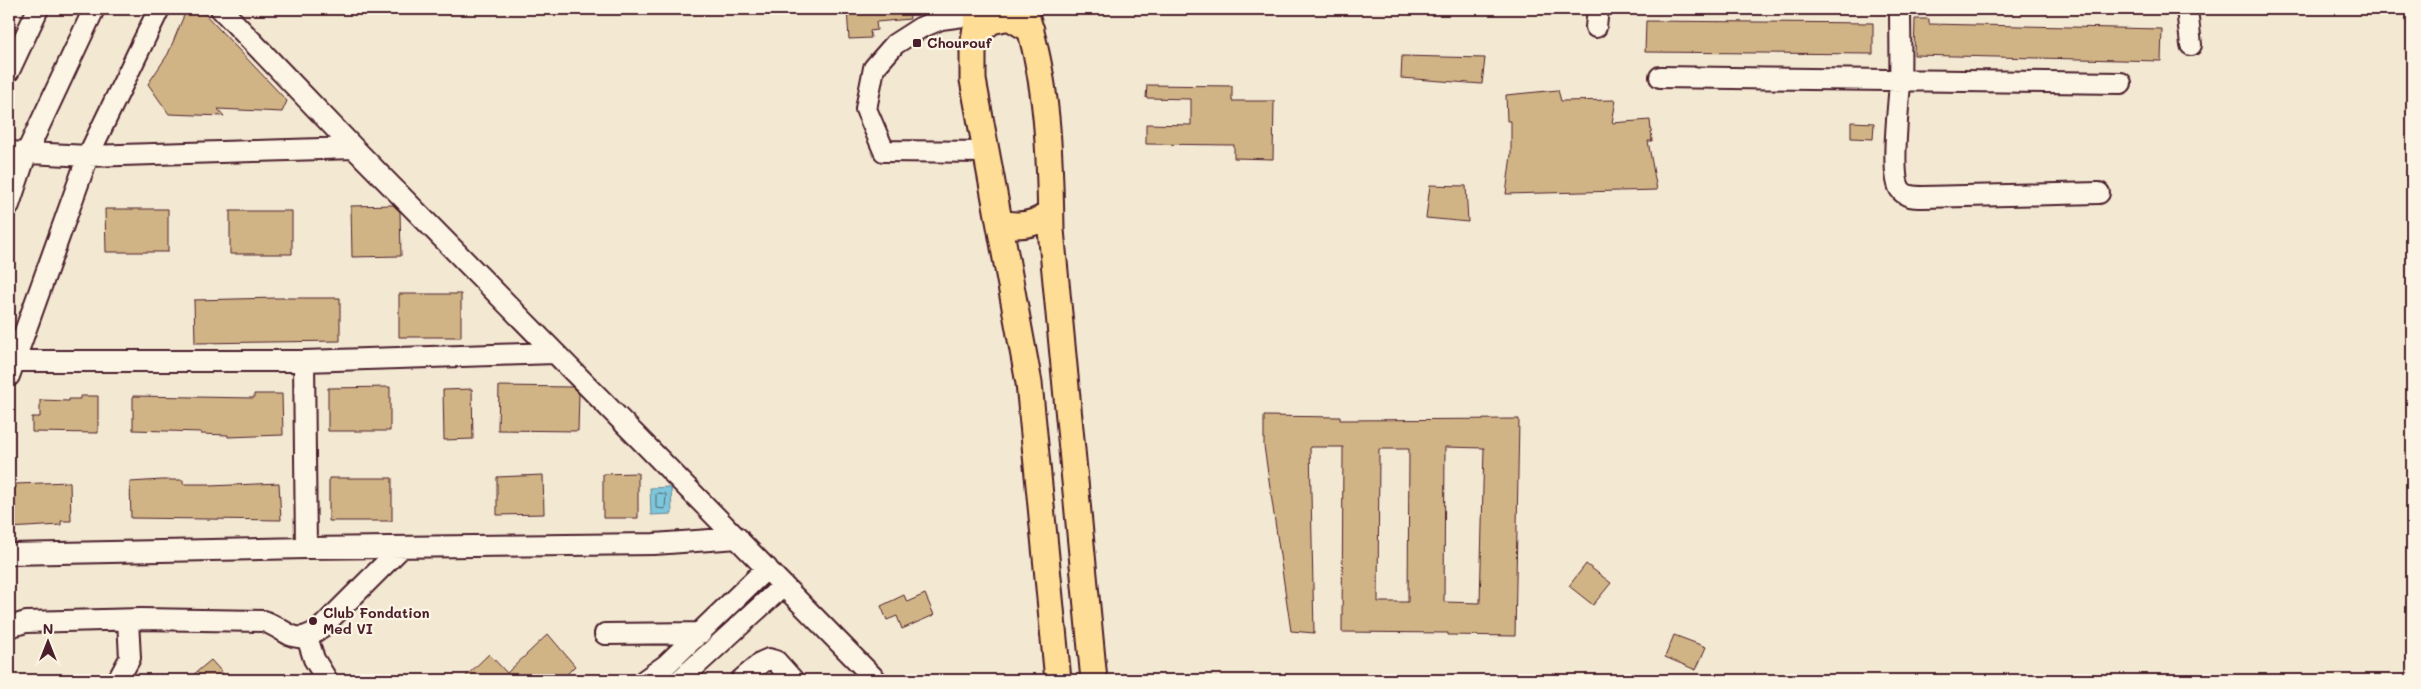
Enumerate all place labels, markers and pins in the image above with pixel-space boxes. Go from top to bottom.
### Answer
place label: Chourouf [927,33,993,52]
marker: Chourouf [911,37,923,49]
place label: Club Fondation Med VI [323,603,430,638]
marker: Club Fondation Med VI [307,615,319,627]

